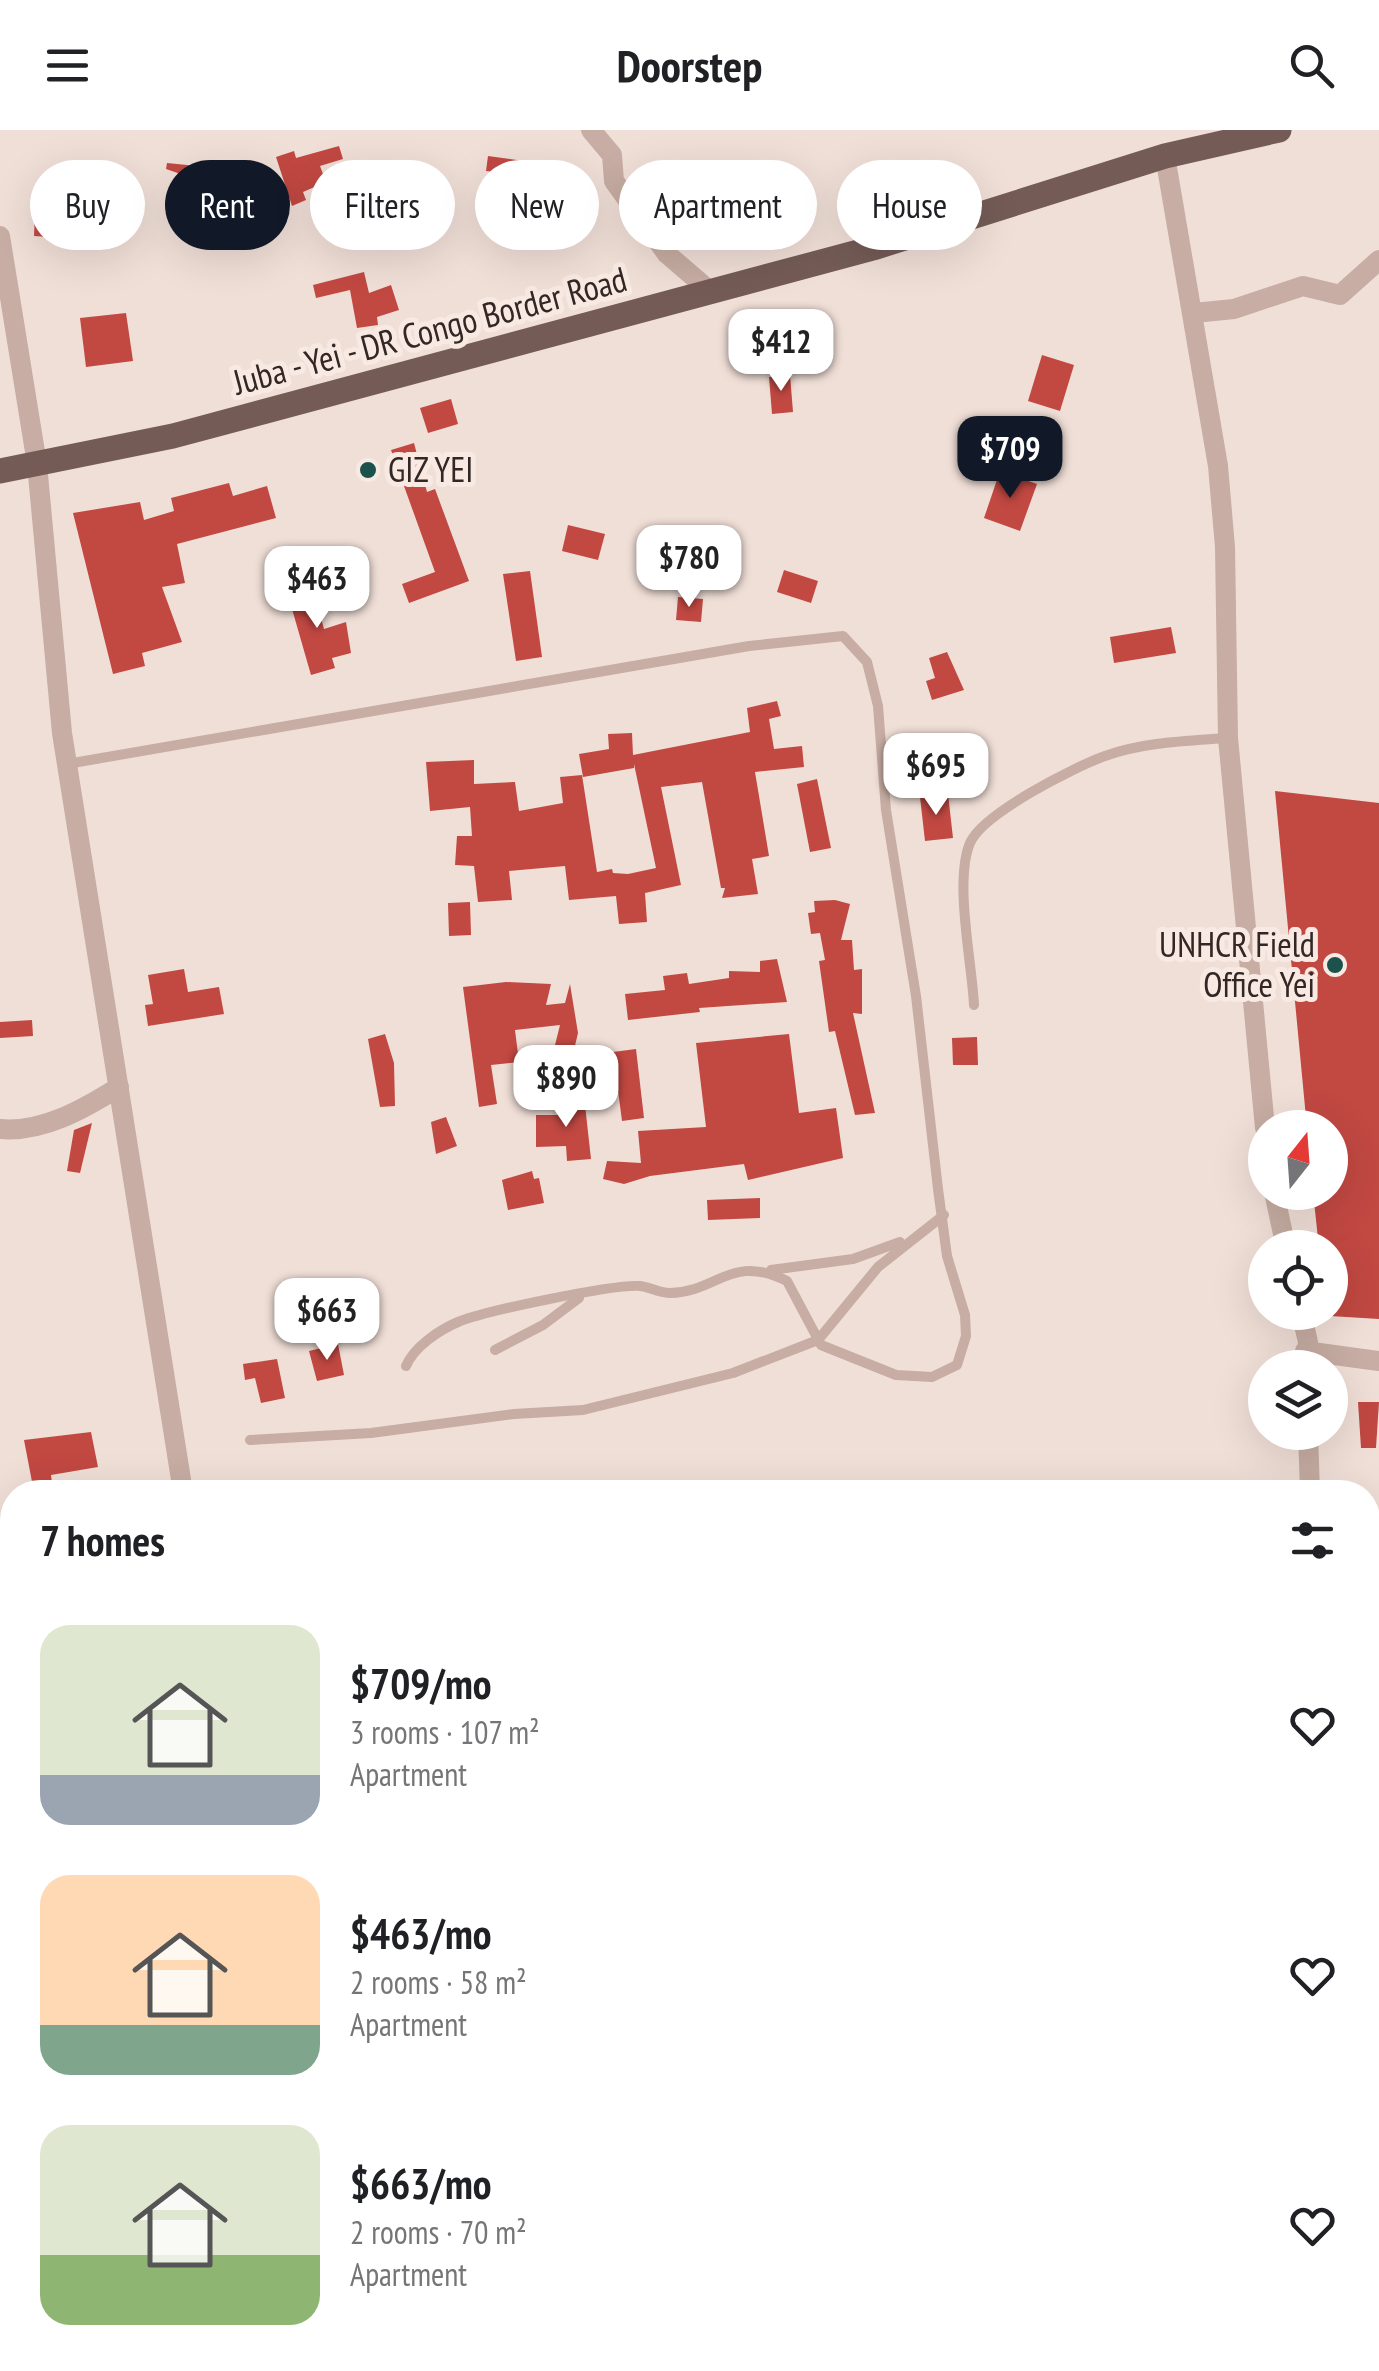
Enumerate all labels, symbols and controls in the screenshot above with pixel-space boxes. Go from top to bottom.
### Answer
text: Doorstep [617,36,762,94]
icon: menu [40,38,95,93]
icon: search [1284,38,1339,93]
chip: Buy [30,160,145,250]
chip: Rent [165,160,290,250]
chip: Filters [310,160,455,250]
chip: New [475,160,599,250]
chip: Apartment [619,160,817,250]
chip: House [837,160,982,250]
street label: Juba - Yei - DR Congo Border Road [227,255,632,405]
pin: $412 [722,309,840,394]
text: $412 [750,320,812,362]
pin: $709 [951,416,1069,501]
text: $709 [979,427,1041,469]
place label: GIZ YEI [388,446,473,492]
marker: GIZ YEI [357,459,379,481]
pin: $780 [630,525,748,610]
text: $780 [658,536,720,578]
pin: $463 [258,546,376,631]
text: $463 [286,557,348,599]
pin: $695 [877,733,995,818]
text: $695 [905,744,967,786]
place label: UNHCR Field Office Yei [1159,921,1315,1007]
marker: UNHCR Field Office Yei [1324,954,1346,976]
pin: $890 [507,1045,625,1130]
text: $890 [535,1056,597,1098]
north arrow [1248,1110,1348,1210]
map controls [1248,1110,1348,1450]
button: locate [1248,1230,1348,1330]
pin: $663 [268,1278,386,1363]
text: $663 [296,1289,358,1331]
button: layers [1248,1350,1348,1450]
text: 7 homes [40,1513,165,1568]
icon: filters [1285,1513,1340,1568]
text: $709/mo [350,1656,492,1711]
icon: home [120,1665,240,1785]
icon: heart [1285,1698,1340,1753]
text: 3 rooms · 107 m² [350,1711,540,1753]
text: Apartment [350,1753,467,1795]
text: $463/mo [350,1906,492,1961]
icon: home [120,1915,240,2035]
icon: heart [1285,1948,1340,2003]
text: 2 rooms · 58 m² [350,1961,527,2003]
text: Apartment [350,2003,467,2045]
text: $663/mo [350,2156,492,2211]
icon: home [120,2165,240,2285]
icon: heart [1285,2198,1340,2253]
text: 2 rooms · 70 m² [350,2211,527,2253]
text: Apartment [350,2253,467,2295]

